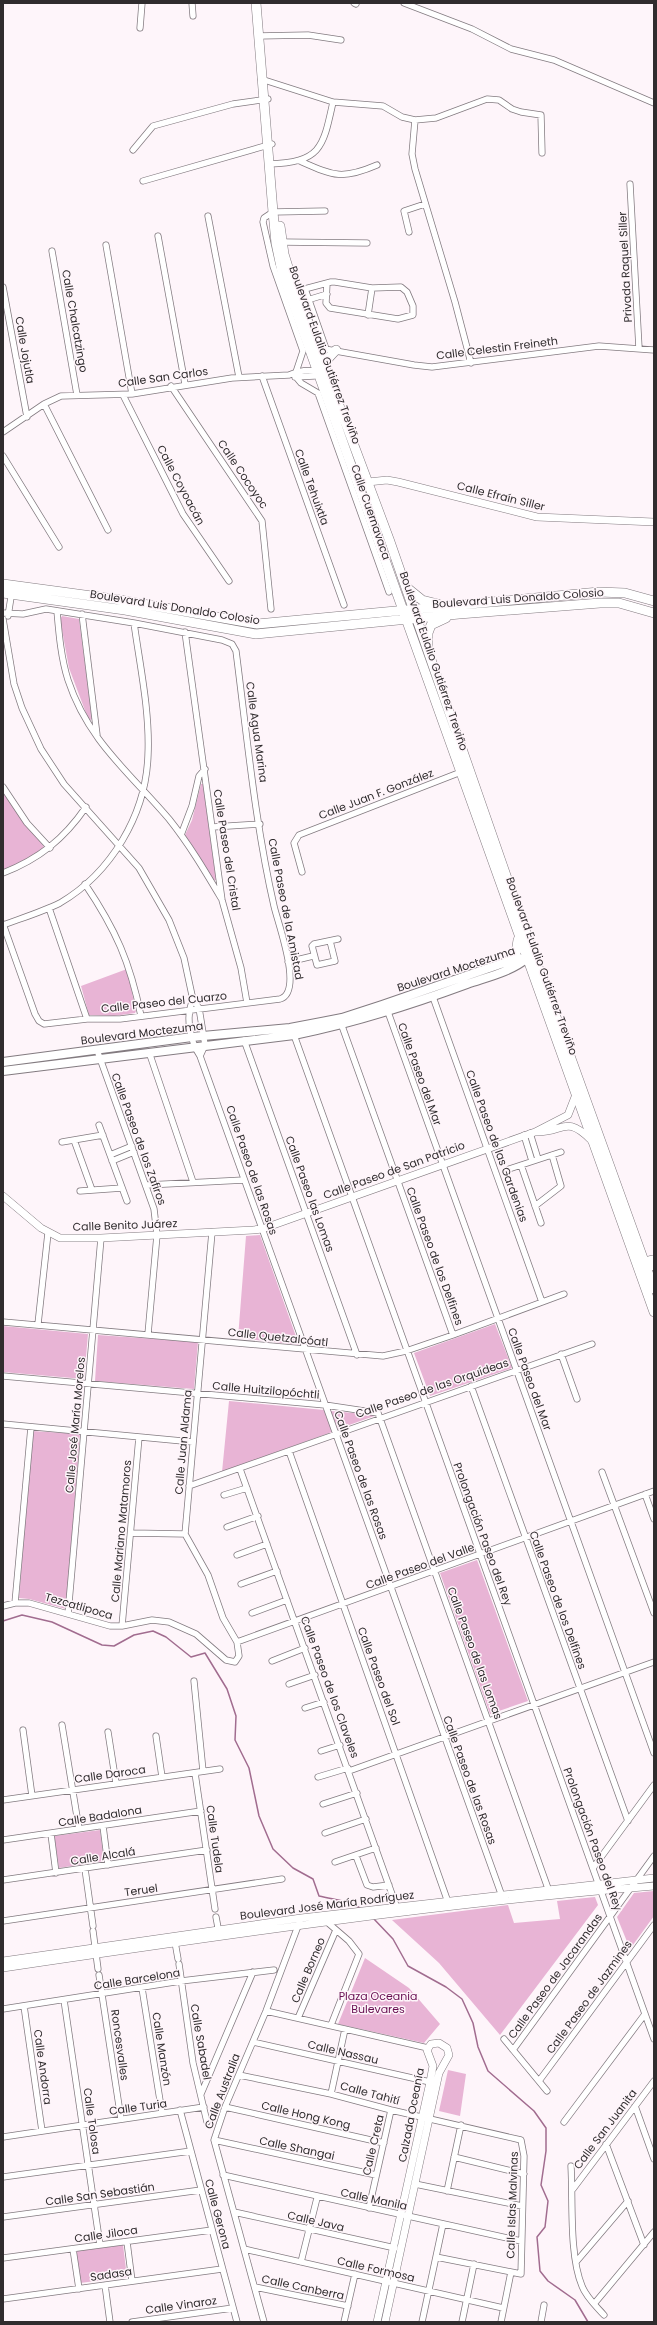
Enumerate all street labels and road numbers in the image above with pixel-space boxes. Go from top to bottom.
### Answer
street label: Privada Raquel Siller [614,211,636,323]
street label: Boulevard Eulalio Gutiérrez Treviño [285,264,365,446]
street label: Calle Chalcatzingo [58,268,92,374]
street label: Calle Jojutla [11,315,39,385]
street label: Calle Celestin Freineth [435,333,559,363]
street label: Calle San Carlos [117,363,209,391]
street label: Calle Cocoyoc [214,436,272,512]
street label: Calle Coyoacán [153,442,209,528]
street label: Calle Tehuixtla [291,447,333,527]
street label: Calle Cuernavaca [347,462,395,562]
street label: Calle Efraín Siller [455,477,547,515]
street label: Boulevard Eulalio Gutiérrez Treviño [396,569,472,753]
street label: Boulevard Luis Donaldo Colosio [432,584,604,612]
street label: Boulevard Luis Donaldo Colosio [89,586,261,628]
street label: Calle Agua Marina [242,681,272,783]
street label: Calle Juan F. González [316,765,436,823]
street label: Calle Paseo del Cristal [210,788,244,912]
street label: Calle Paseo de la Amistad [264,837,308,981]
street label: Boulevard Eulalio Gutiérrez Treviño [502,875,582,1057]
street label: Boulevard Moctezuma [395,942,517,996]
street label: Calle Paseo del Cuarzo [100,987,228,1017]
street label: Boulevard Moctezuma [80,1018,204,1048]
street label: Calle Paseo del Mar [394,1020,446,1128]
street label: Calle Paseo de las Gardenias [462,1068,532,1224]
street label: Calle Paseo de los Zafiros [108,1071,170,1208]
street label: Calle Paseo de las Rosas [222,1103,282,1237]
street label: Calle Paseo las Lomas [282,1134,339,1255]
street label: Calle Paseo de San Patricio [321,1137,467,1203]
street label: Calle Paseo de los Delfines [402,1185,468,1328]
street label: Calle Benito Juárez [72,1215,178,1235]
street label: Calle Quetzalcóatl [227,1324,329,1350]
street label: Calle Paseo del Mar [504,1325,556,1433]
street label: Calle Paseo de las Orquídeas [353,1354,511,1422]
street label: Calle José María Morelos [61,1356,89,1494]
street label: Calle Huitzilopóchtli [212,1377,321,1403]
street label: Calle Juan Aldama [170,1389,196,1495]
street label: Calle Paseo de las Rosas [330,1408,392,1542]
street label: Calle Mariano Matamoros [107,1459,135,1603]
street label: Prolongación Paseo del Rey [450,1460,517,1609]
street label: Calle Paseo de los Delfines [525,1529,591,1672]
street label: Calle Paseo del Valle [363,1539,477,1593]
street label: Calle Paseo de las Lomas [444,1585,507,1722]
street label: Tezcatlipoca [43,1589,115,1623]
street label: Calle Paseo de los Claveles [297,1614,363,1760]
street label: Calle Paseo del Sol [354,1625,404,1727]
street label: Calle Paseo de las Rosas [439,1713,501,1847]
street label: Calle Daroca [73,1761,147,1787]
street label: Prolongación Paseo del Rey [560,1765,627,1914]
street label: Calle Badalona [57,1801,143,1831]
street label: Calle Tudela [202,1804,228,1874]
street label: Calle Alcalá [69,1843,137,1869]
street label: Teruel [123,1880,159,1900]
street label: Boulevard José María Rodríguez [239,1886,415,1924]
street label: Calle Paseo de Jacarandas [504,1910,606,2042]
street label: Calle Borneo [287,1935,329,2005]
street label: Calle Paseo de Jazmines [542,1937,636,2057]
street label: Calle Barcelona [93,1964,181,1994]
street label: Calle Sabadel [186,2003,216,2081]
street label: Roncesvalles [107,2008,133,2082]
street label: Calle Manzón [148,2011,176,2087]
street label: Calle Andorra [30,2028,56,2106]
street label: Calle Nassau [306,2036,380,2068]
street label: Calle Australia [200,2051,244,2131]
street label: Calzada Oceanía [394,2067,428,2163]
street label: Calle Tahití [338,2077,402,2109]
street label: Calle San Juanita [570,2086,640,2172]
street label: Calle Tolosa [79,2087,105,2155]
street label: Calle Turia [108,2095,168,2119]
street label: Calle Hong Kong [260,2097,352,2133]
street label: Calle Creta [358,2113,388,2177]
street label: Calle Shangai [258,2132,336,2164]
street label: Calle Islas Malvinas [502,2151,522,2259]
street label: Calle Gerona [201,2177,235,2251]
street label: Calle San Sebastián [44,2178,156,2210]
street label: Calle Manila [339,2184,409,2214]
street label: Calle Java [286,2207,346,2235]
street label: Calle Jiloca [73,2222,139,2246]
street label: Calle Formosa [336,2252,416,2286]
street label: Sadasa [89,2263,133,2285]
street label: Calle Canberra [260,2270,346,2304]
street label: Calle Vinaroz [144,2292,218,2318]

